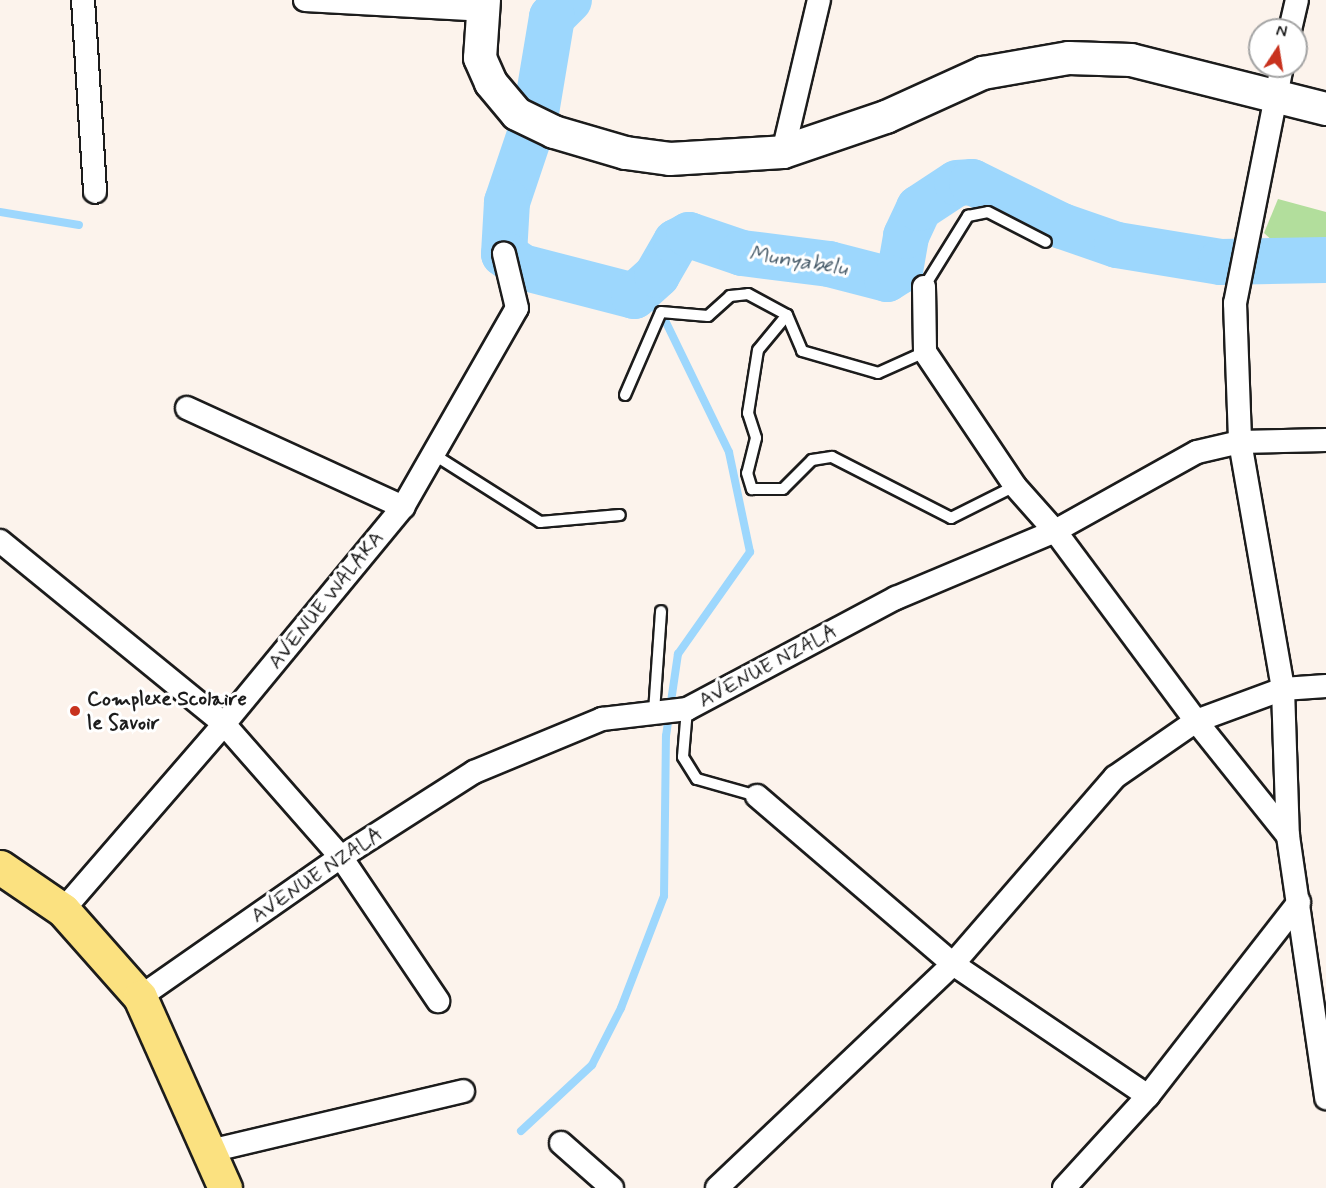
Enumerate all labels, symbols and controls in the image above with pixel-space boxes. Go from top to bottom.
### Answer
north arrow [1248,18,1308,78]
text: N [1274,20,1289,43]
water label: Munyabelu [747,241,849,283]
street label: AVENUE WALAKA [263,526,389,674]
street label: AVENUE NZALA [694,619,842,713]
place label: Complexe Scolaire le Savoir [87,686,246,736]
marker: Complexe Scolaire le Savoir [68,704,82,718]
street label: AVENUE NZALA [246,821,388,929]

